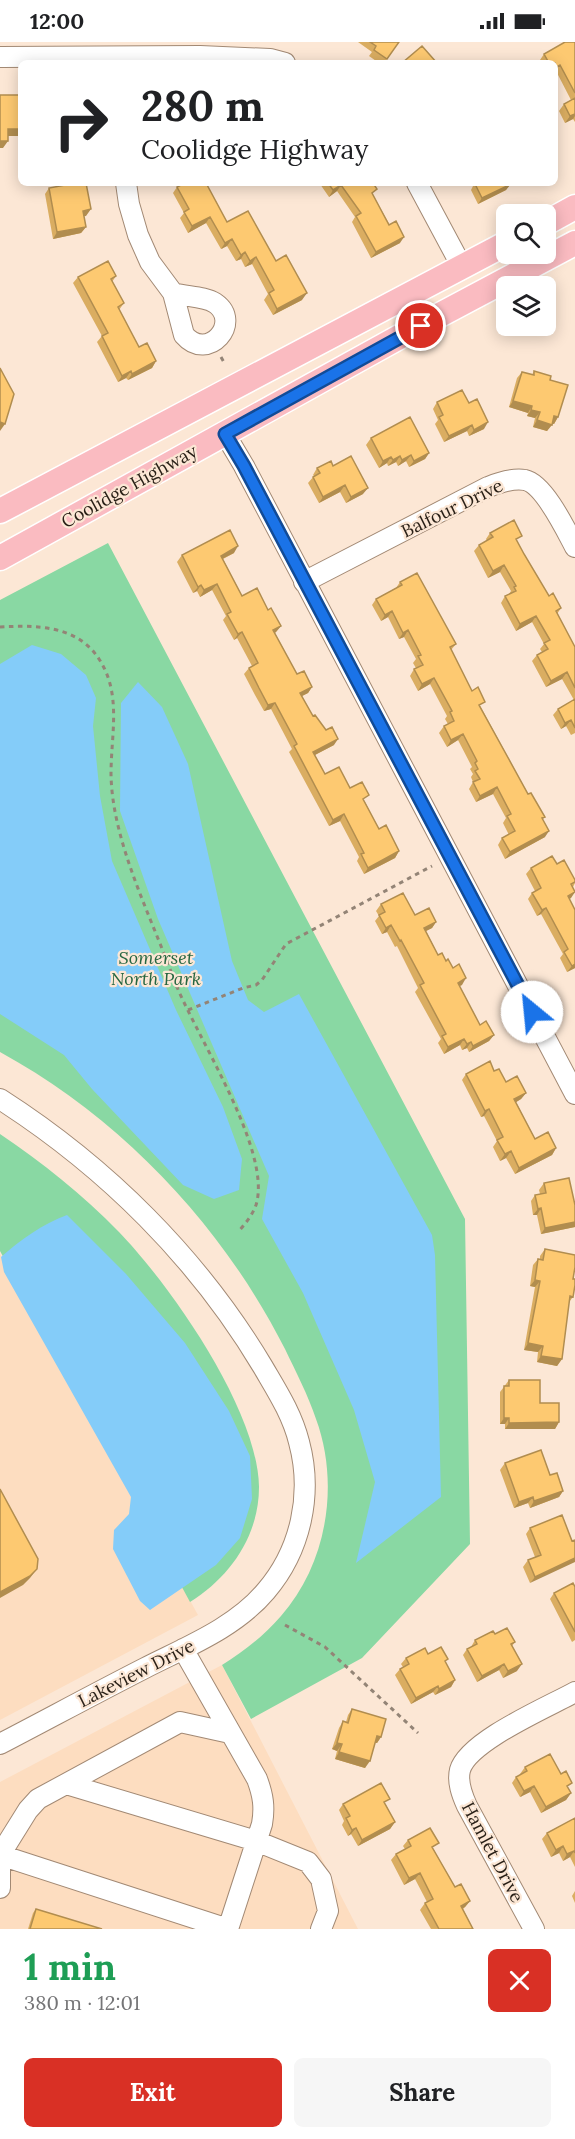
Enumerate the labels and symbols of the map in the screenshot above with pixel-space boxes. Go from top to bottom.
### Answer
pin [395,300,446,351]
street label: Coolidge Highway [57,439,201,533]
street label: Balfour Drive [397,473,507,542]
park label: Somerset North Park [111,946,201,990]
position arrow [500,980,564,1044]
street label: Lakeview Drive [74,1634,198,1712]
street label: Hamlet Drive [457,1798,529,1906]

